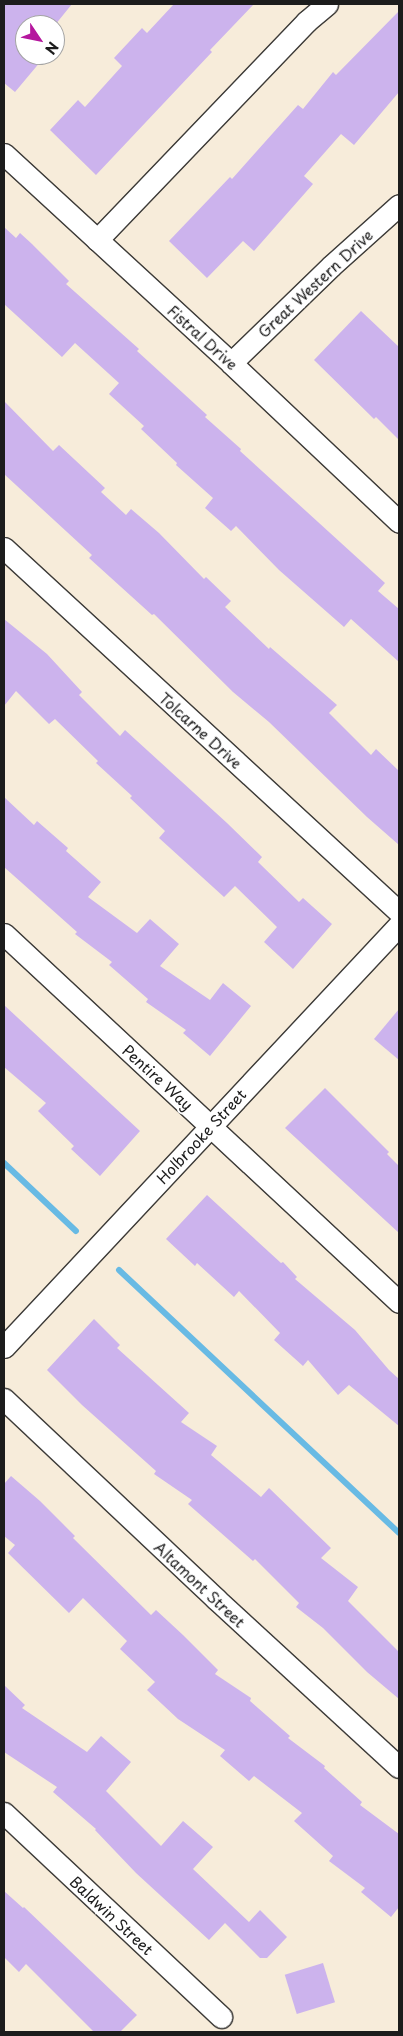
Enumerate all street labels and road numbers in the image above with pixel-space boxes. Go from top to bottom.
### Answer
street label: Great Western Drive [254,225,376,341]
street label: Fistral Drive [164,301,242,373]
street label: Tolcarne Drive [156,688,246,772]
street label: Pentire Way [119,1041,197,1113]
street label: Holbrooke Street [152,1085,250,1187]
street label: Altamont Street [151,1537,249,1631]
street label: Baldwin Street [67,1872,157,1958]

